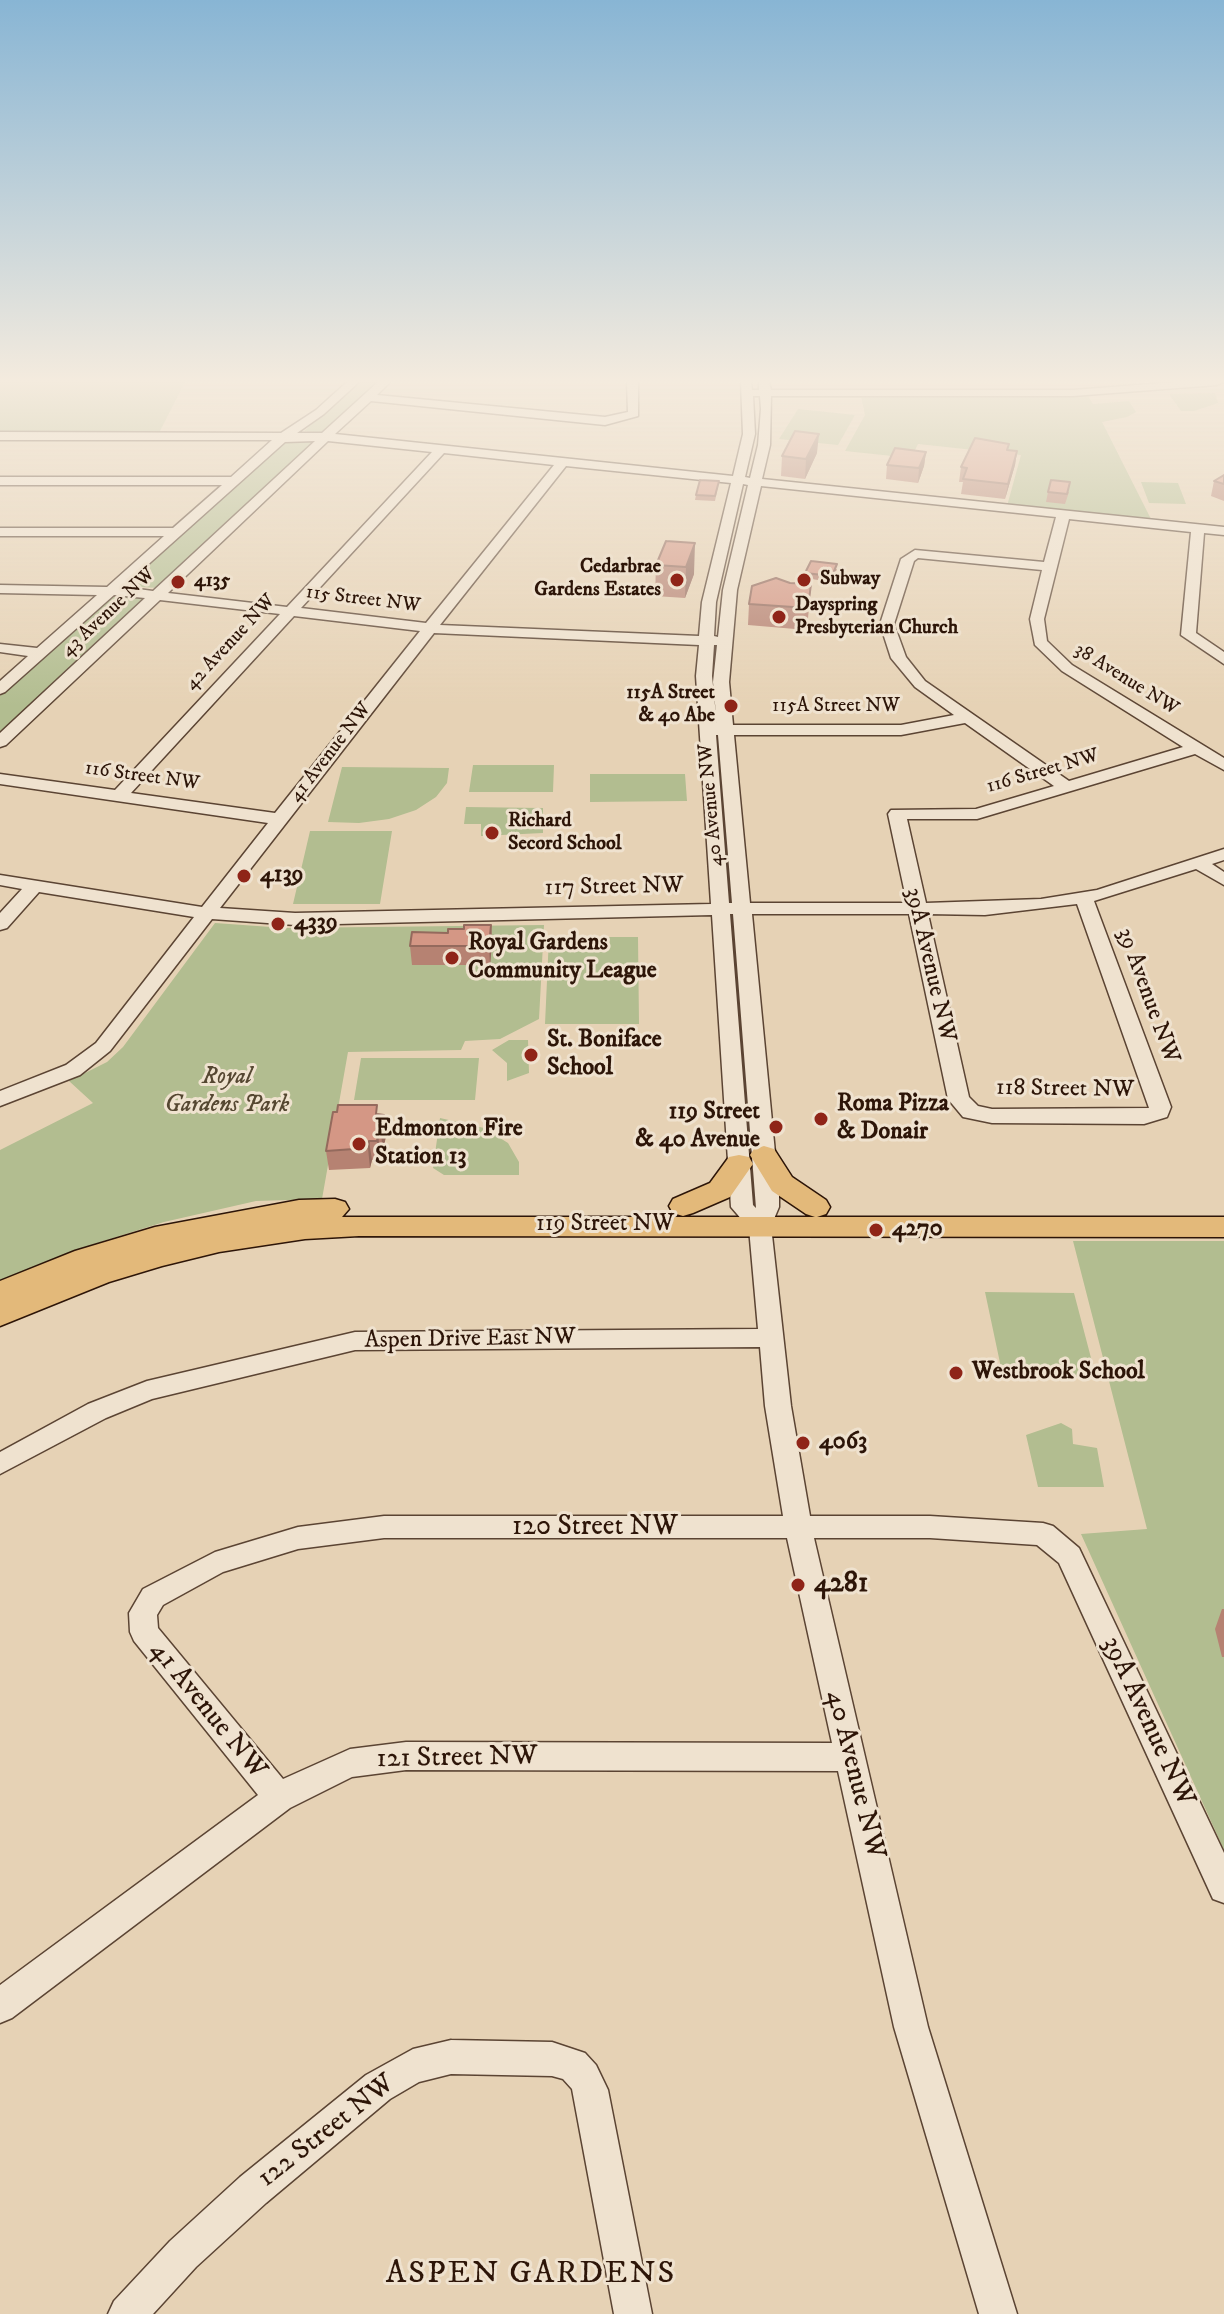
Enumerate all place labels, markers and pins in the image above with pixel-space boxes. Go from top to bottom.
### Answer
place label: Cedarbrae Gardens Estates [534,556,661,603]
place label: Subway [820,568,880,592]
place label: 4135 [194,570,230,594]
marker: Cedarbrae Gardens Estates [668,571,686,589]
marker: Subway [795,571,813,589]
marker: 4135 [169,573,187,591]
place label: Dayspring Presbyterian Church [795,594,958,641]
marker: Dayspring Presbyterian Church [770,608,788,626]
place label: 115A Street & 40 Abe [626,682,715,729]
marker: 115A Street & 40 Abe [722,697,740,715]
place label: Richard Secord School [508,810,622,857]
marker: Richard Secord School [483,824,501,842]
place label: 4139 [260,862,304,890]
marker: 4139 [235,867,253,885]
place label: 4339 [294,910,338,938]
marker: 4339 [269,915,287,933]
place label: Royal Gardens Community League [468,930,657,986]
marker: Royal Gardens Community League [443,949,461,967]
place label: St. Boniface School [547,1027,662,1083]
marker: St. Boniface School [522,1046,540,1064]
place label: Roma Pizza & Donair [837,1091,949,1147]
place label: 119 Street & 40 Avenue [635,1099,760,1155]
marker: Roma Pizza & Donair [812,1110,830,1128]
place label: Edmonton Fire Station 13 [375,1116,523,1172]
marker: 119 Street & 40 Avenue [767,1118,785,1136]
marker: Edmonton Fire Station 13 [350,1135,368,1153]
place label: 4270 [892,1216,943,1244]
marker: 4270 [867,1221,885,1239]
place label: Westbrook School [972,1359,1145,1387]
marker: Westbrook School [947,1364,965,1382]
place label: 4063 [819,1429,867,1457]
marker: 4063 [794,1434,812,1452]
place label: 4281 [814,1568,868,1602]
marker: 4281 [789,1576,807,1594]

